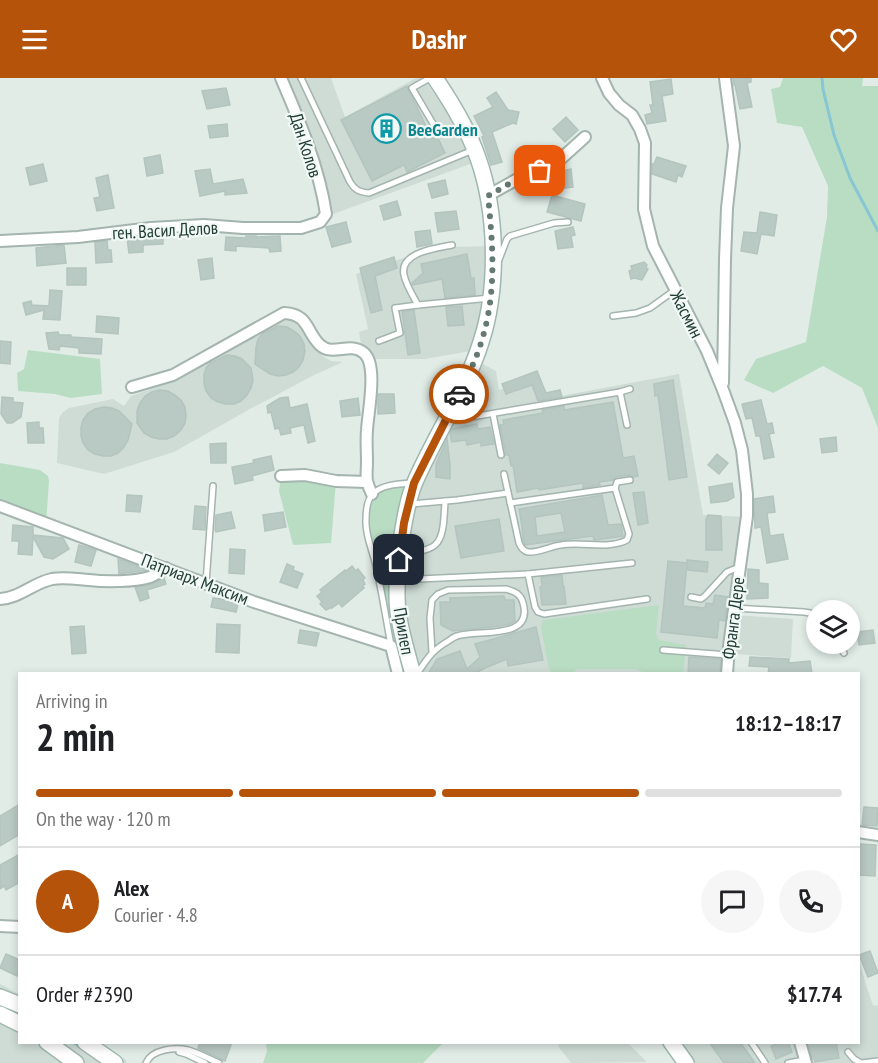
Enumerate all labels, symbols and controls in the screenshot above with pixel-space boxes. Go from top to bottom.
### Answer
text: Dashr [411,22,467,56]
icon: menu [18,23,51,56]
icon: heart [827,23,860,56]
street label: Дан Колов [285,110,327,180]
building icon: BeeGarden [371,113,403,145]
place label: BeeGarden [408,118,478,141]
pin [514,145,565,196]
icon: bag [523,154,556,187]
street label: ген. Васил Делов [112,216,218,244]
street label: Жасмин [665,285,709,342]
courier [429,364,489,424]
icon: car [443,378,476,411]
pin [373,534,424,585]
icon: home [382,543,415,576]
street label: Патриарх Максим [138,548,252,610]
street label: Франга Дере [717,576,749,660]
map controls [806,600,860,654]
button: layers [806,600,860,654]
street label: Прилеп [389,606,419,656]
text: Arriving in [36,688,108,714]
text: 18:12–18:17 [735,709,842,737]
text: 2 min [36,711,115,762]
text: On the way · 120 m [36,806,171,832]
button: chat [701,870,764,933]
button: phone [779,870,842,933]
text: Alex [114,874,149,902]
text: A [62,887,73,915]
text: Courier · 4.8 [114,902,198,928]
text: Order #2390 [36,980,133,1008]
text: $17.74 [787,980,842,1008]

